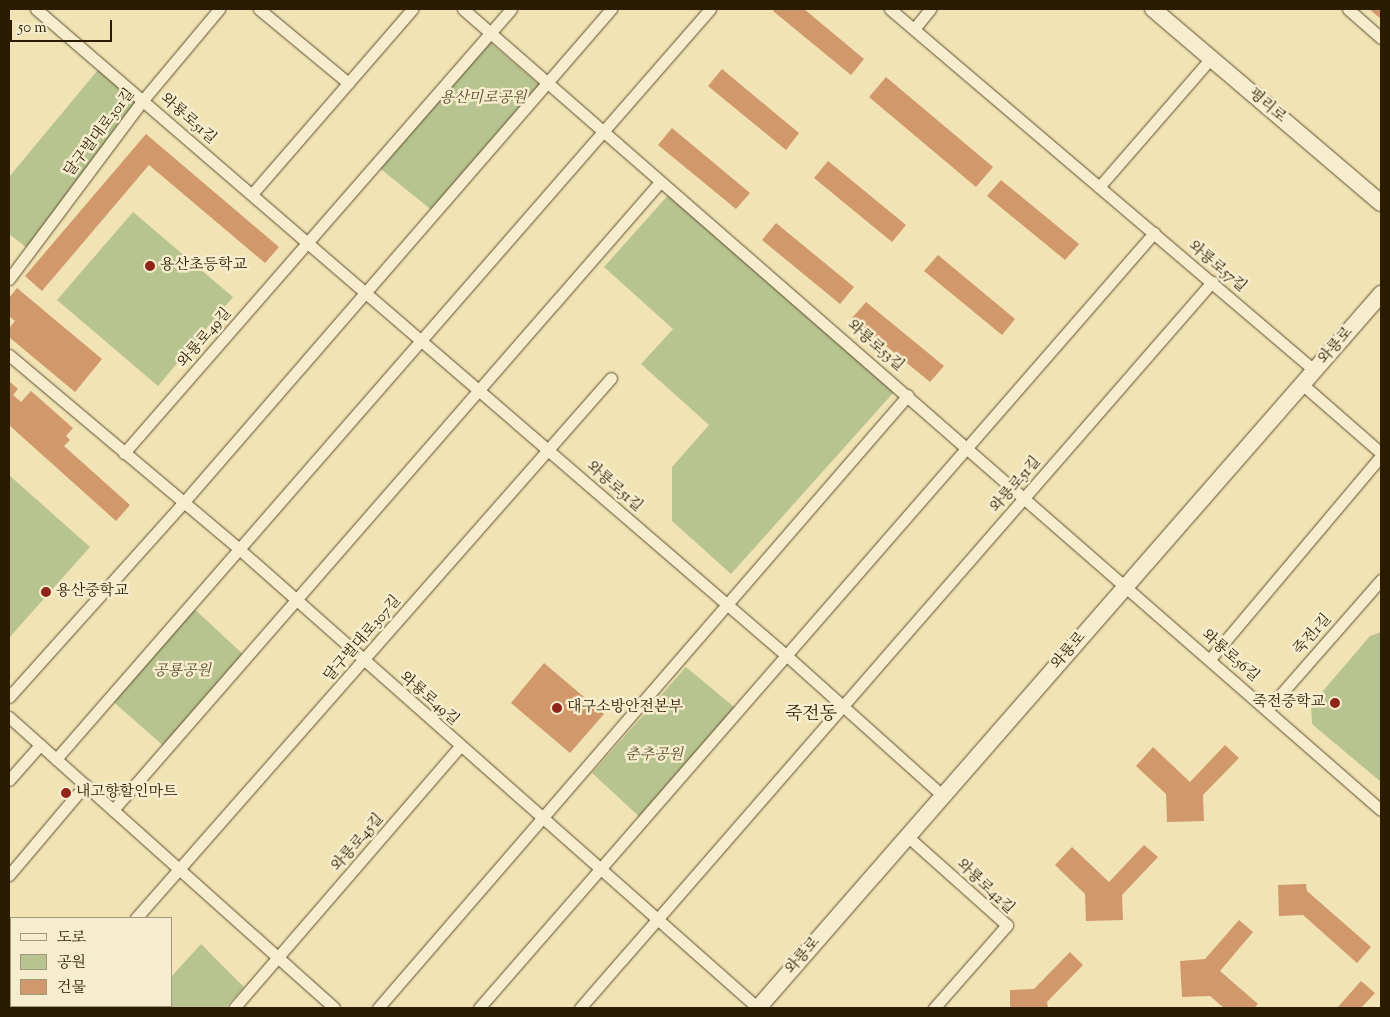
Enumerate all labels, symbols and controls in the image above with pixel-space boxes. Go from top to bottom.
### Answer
scale bar [12,10,115,42]
text: 50 m [18,18,47,39]
street label: 달구벌대로301길 [61,85,139,181]
street label: 평리로 [1245,85,1289,127]
street label: 와룡로51길 [156,90,220,148]
park label: 용산미로공원 [440,90,526,108]
street label: 와룡로57길 [1184,237,1250,297]
place label: 용산초등학교 [160,257,247,275]
marker: 용산초등학교 [144,260,156,272]
street label: 와룡로49길 [174,305,236,371]
street label: 와룡로53길 [843,317,907,375]
street label: 와룡로 [1315,324,1357,368]
street label: 와룡로51길 [987,453,1045,517]
street label: 와룡로51길 [582,458,646,516]
place label: 용산중학교 [56,583,128,601]
marker: 용산중학교 [40,586,52,598]
street label: 달구벌대로307길 [321,592,405,686]
street label: 죽전1길 [1290,611,1336,659]
street label: 와룡로56길 [1197,626,1263,686]
street label: 와룡로 [1048,629,1090,673]
park label: 공룡공원 [153,663,211,681]
street label: 와룡로49길 [396,668,462,730]
place label: 죽전중학교 [1253,694,1325,712]
marker: 죽전중학교 [1329,697,1341,709]
place label: 대구소방안전본부 [567,699,683,717]
marker: 대구소방안전본부 [551,702,563,714]
district label: 죽전동 [785,704,837,726]
park label: 춘추공원 [625,747,683,765]
place label: 내고향할인마트 [76,784,177,802]
marker: 내고향할인마트 [60,787,72,799]
street label: 와룡로45길 [328,810,388,876]
street label: 와룡로42길 [952,856,1018,918]
legend [10,917,172,1007]
text: 도로 [57,928,86,949]
street label: 와룡로 [782,934,824,978]
text: 공원 [57,953,86,974]
text: 건물 [57,978,86,999]

